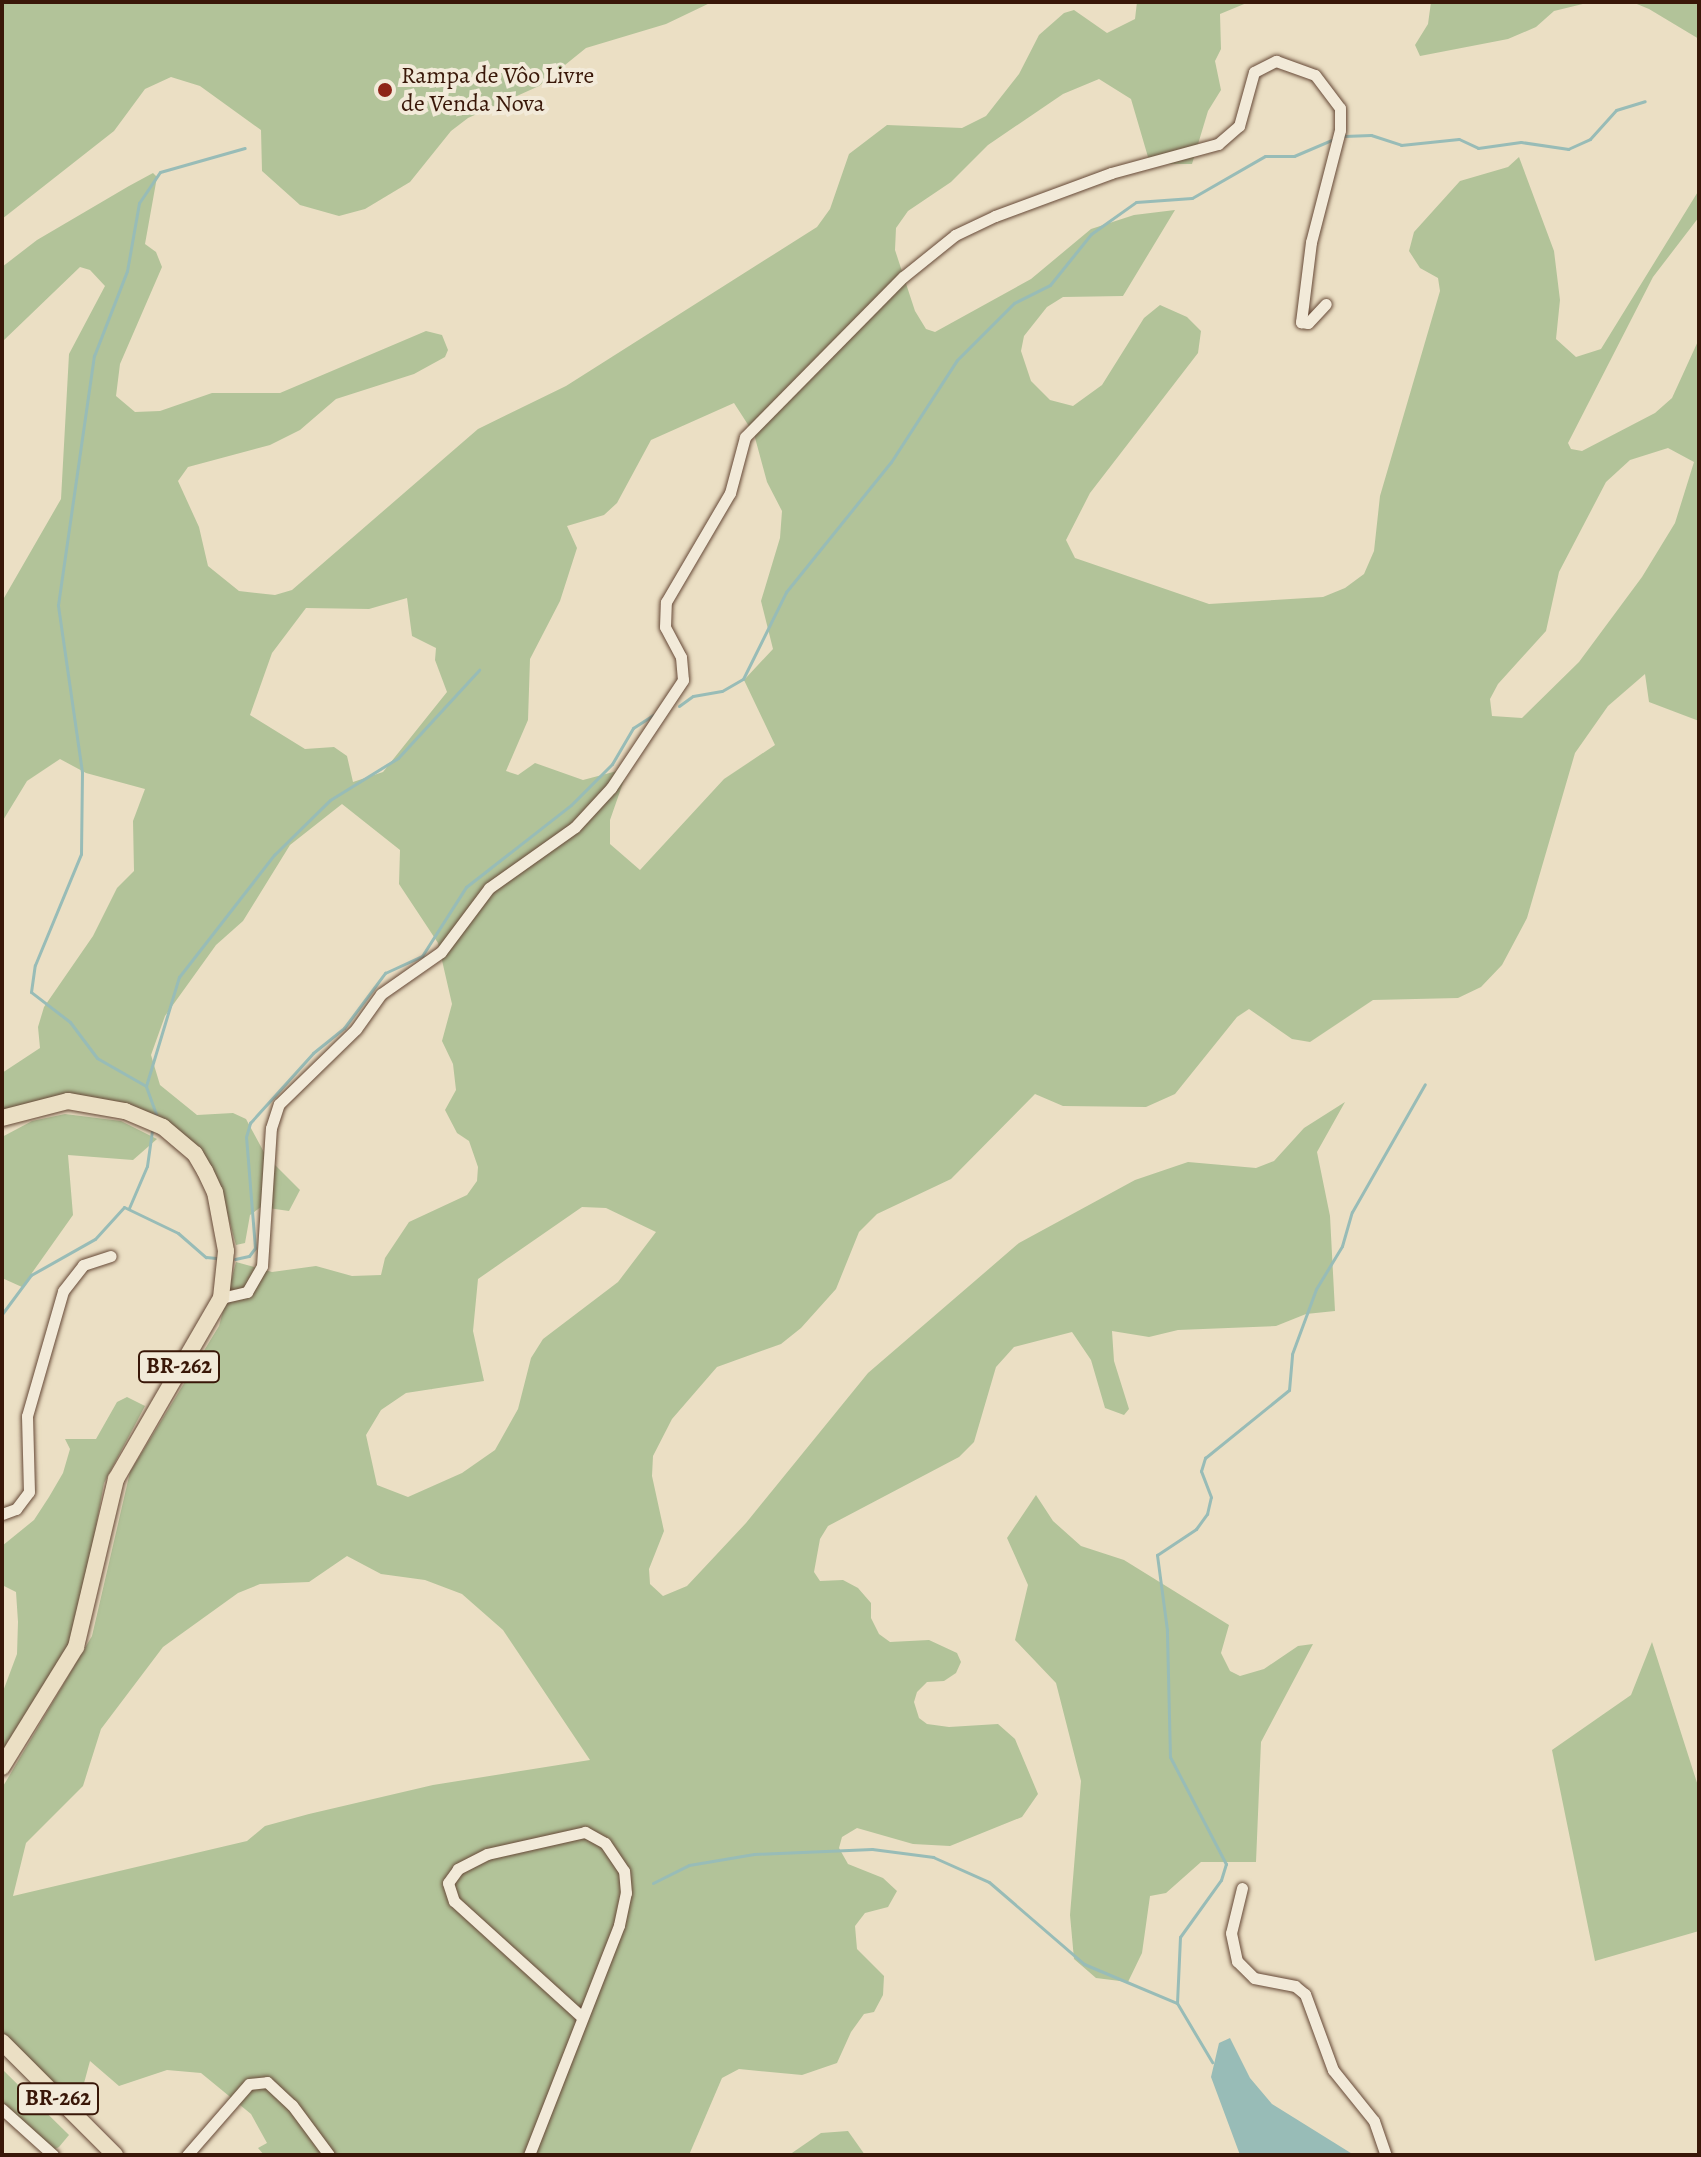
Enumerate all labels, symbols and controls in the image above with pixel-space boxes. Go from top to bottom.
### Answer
place label: Rampa de Vôo Livre de Venda Nova [401,62,594,118]
marker: Rampa de Vôo Livre de Venda Nova [376,81,394,99]
road number: BR-262 [137,1349,221,1385]
road number: BR-262 [16,2081,100,2117]

